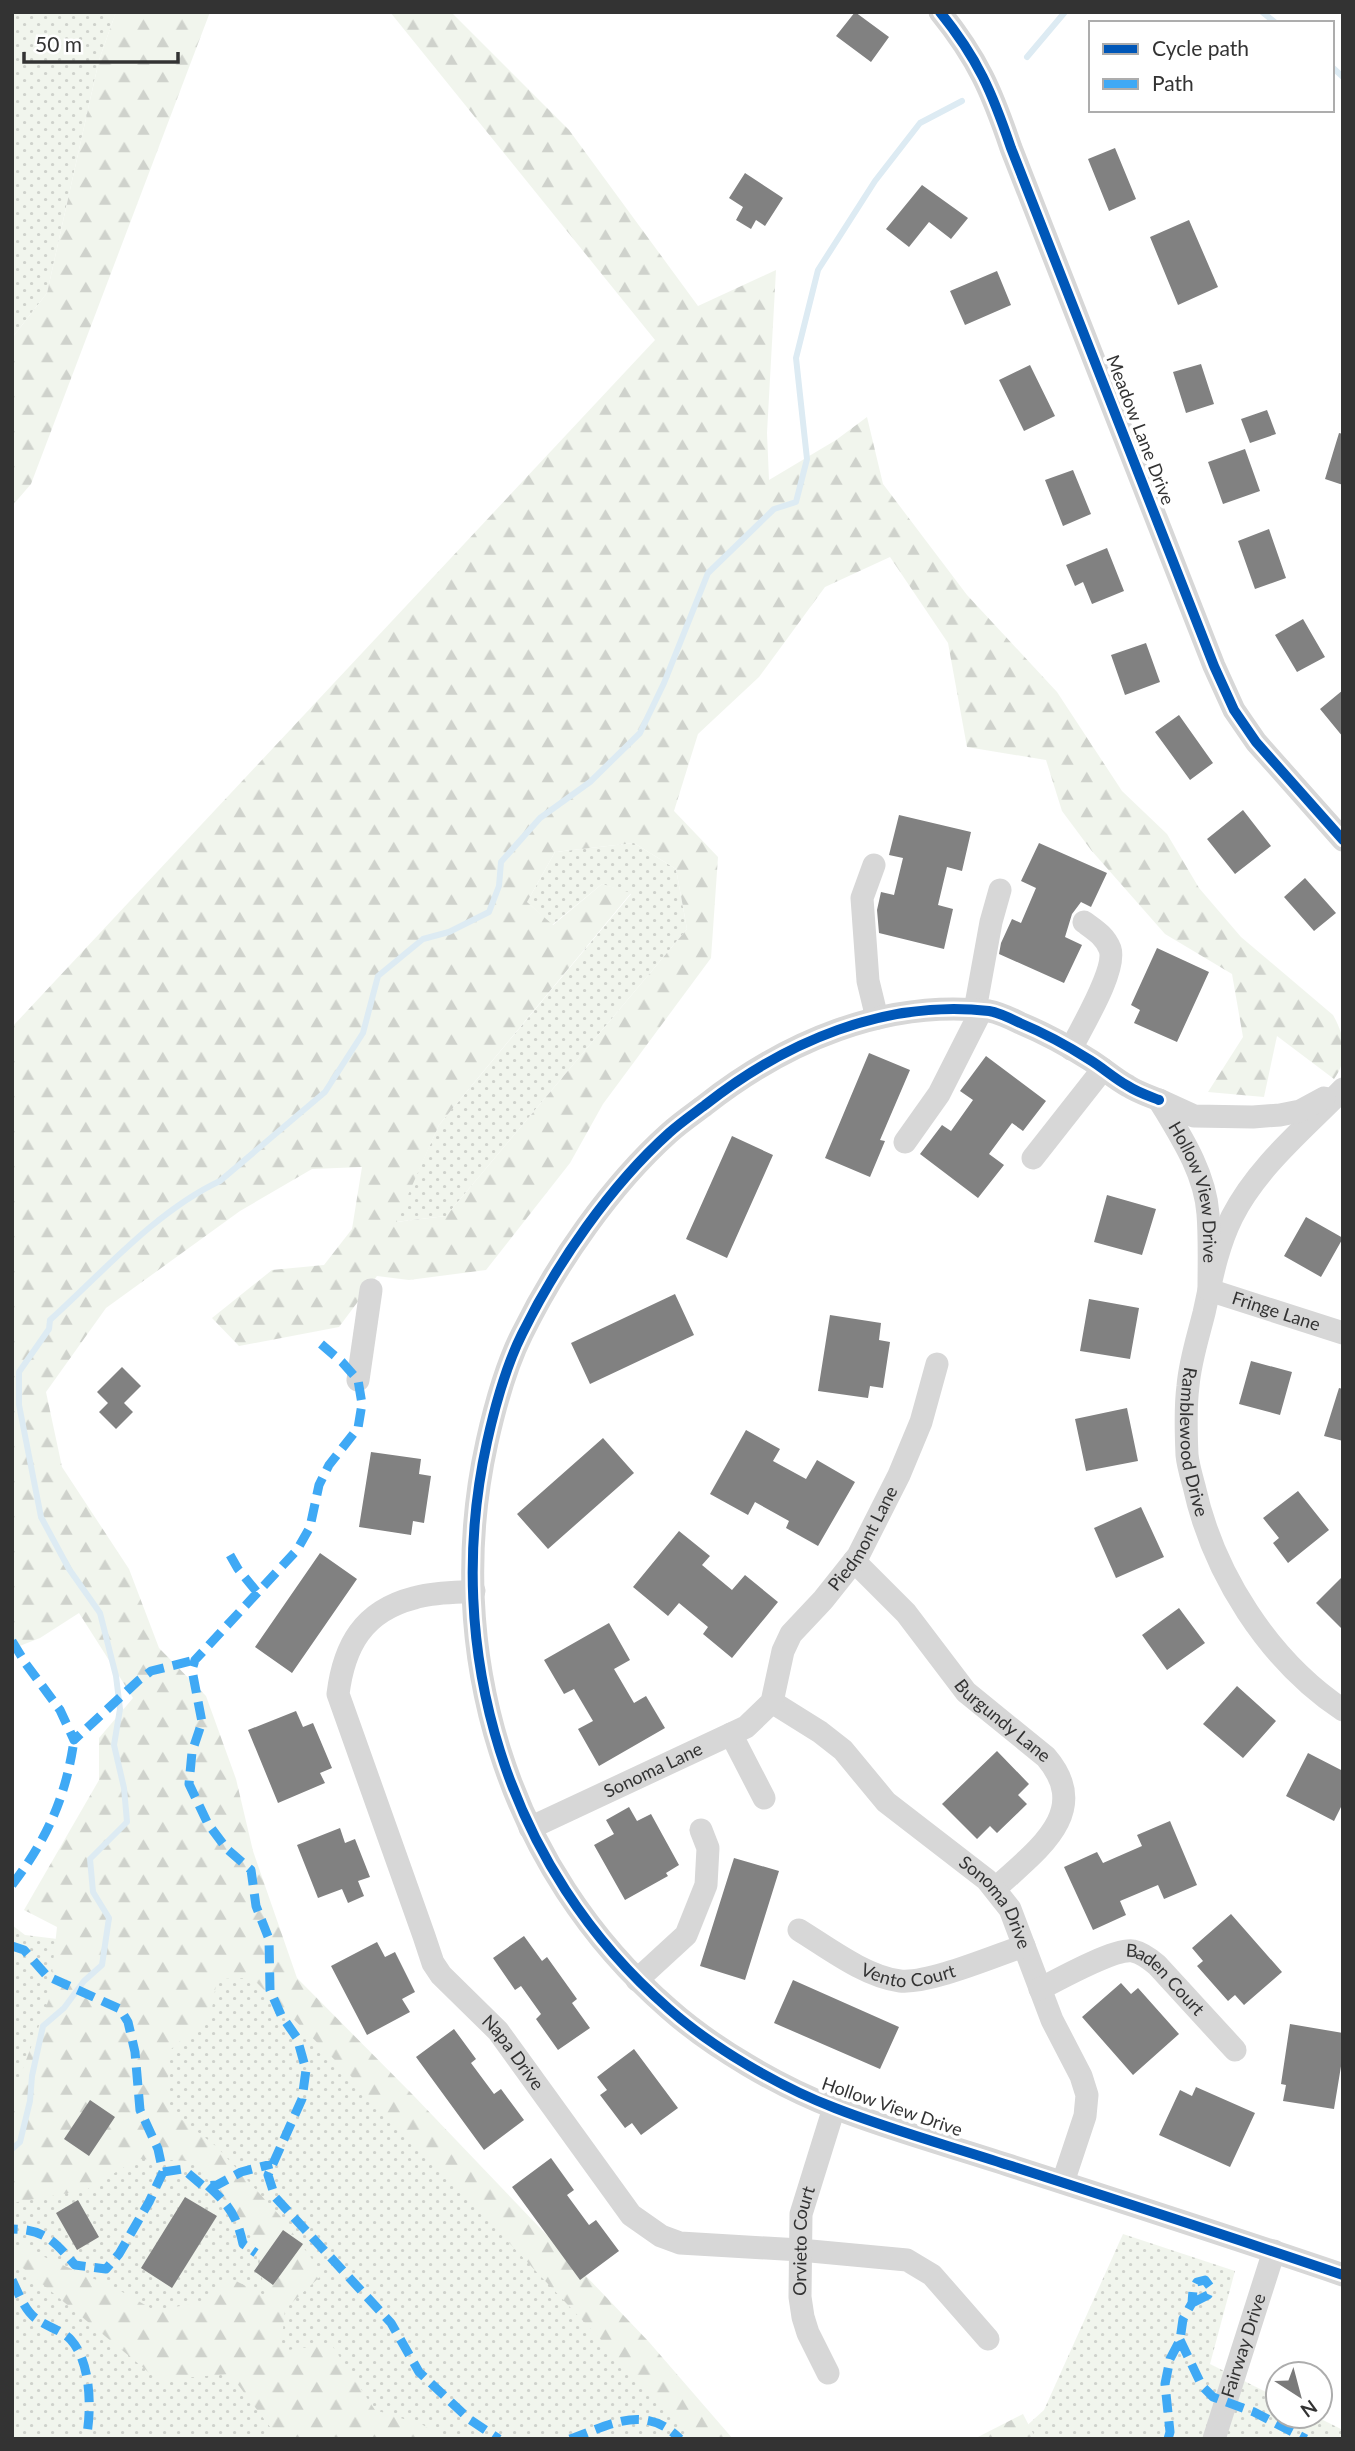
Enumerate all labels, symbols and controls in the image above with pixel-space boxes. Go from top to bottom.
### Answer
scale bar [24,21,178,65]
legend [1089,21,1334,112]
text: 50 m [35,31,82,56]
text: Cycle path [1152,35,1249,60]
text: Path [1152,70,1194,95]
street label: Meadow Lane Drive [1102,352,1180,508]
street label: Hollow View Drive [1164,1117,1221,1263]
street label: Fringe Lane [1229,1286,1323,1335]
street label: Ramblewood Drive [1176,1366,1213,1519]
street label: Piedmont Lane [823,1482,902,1595]
street label: Burgundy Lane [950,1674,1056,1766]
street label: Sonoma Lane [600,1737,706,1802]
street label: Sonoma Drive [955,1851,1036,1952]
street label: Baden Court [1125,1938,1210,2020]
street label: Vento Court [858,1958,958,1991]
street label: Napa Drive [478,2010,549,2094]
street label: Hollow View Drive [819,2072,965,2140]
street label: Orvieto Court [788,2183,819,2296]
street label: Fairway Drive [1216,2291,1270,2400]
north arrow [1264,2360,1334,2430]
text: N [1297,2396,1322,2423]

